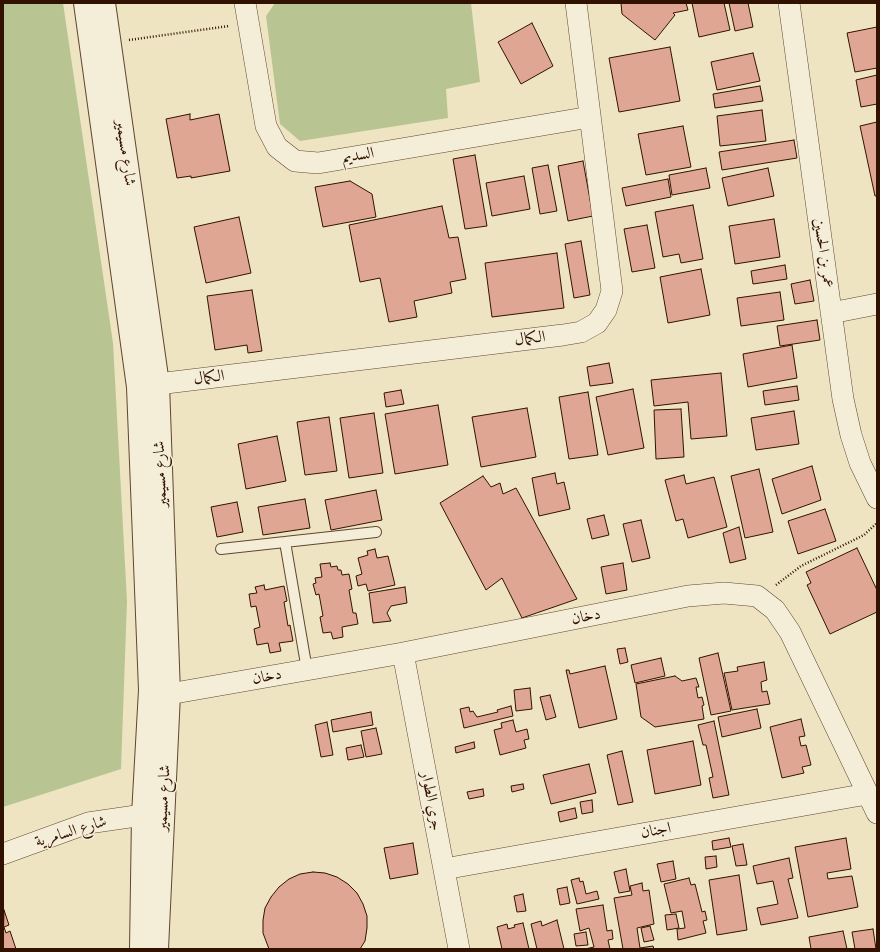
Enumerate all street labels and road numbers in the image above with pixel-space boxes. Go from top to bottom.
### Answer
street label: شارع مسيمير [111,119,139,187]
street label: السديم [340,144,376,168]
street label: عمر بن الحسين [809,217,837,289]
street label: الكمال [513,328,547,350]
street label: الكمال [192,367,226,389]
street label: شارع مسيمير [150,440,172,508]
street label: دخان [570,605,602,629]
street label: دخان [251,665,283,689]
street label: شارع مسيمير [153,764,175,832]
street label: جري الطوار [416,770,446,832]
street label: شارع السامرية [33,812,109,852]
street label: اجنان [639,819,673,843]

